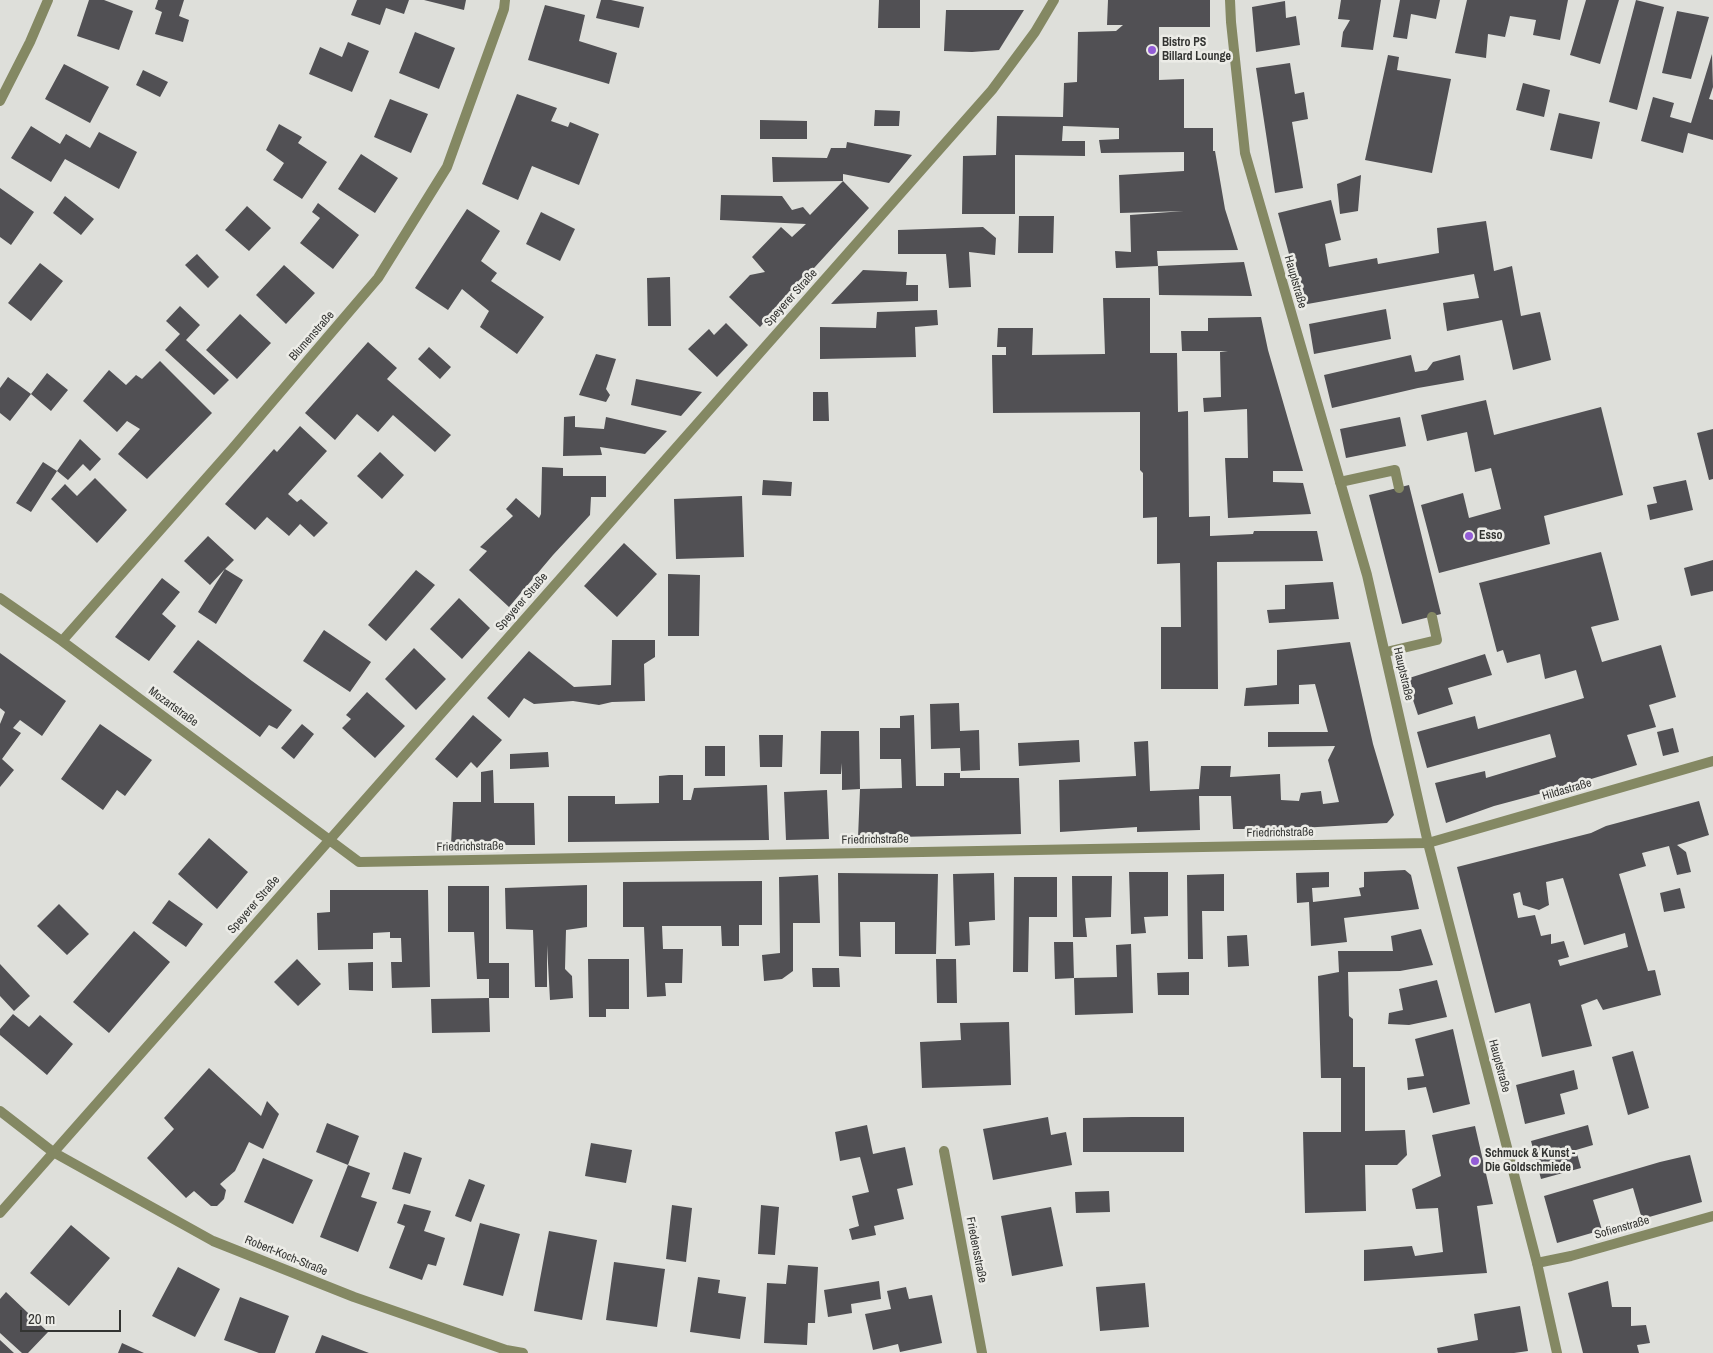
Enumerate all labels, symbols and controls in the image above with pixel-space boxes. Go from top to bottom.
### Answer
place label: Bistro PS Billard Lounge [1162,36,1231,64]
marker: Bistro PS Billard Lounge [1146,44,1158,56]
street label: Hauptstraße [1281,254,1309,310]
street label: Speyerer Straße [761,266,821,330]
street label: Blumenstraße [286,308,338,364]
place label: Esso [1479,529,1503,543]
marker: Esso [1463,530,1475,542]
street label: Speyerer Straße [493,570,551,634]
street label: Hauptstraße [1390,646,1416,702]
street label: Mozartstraße [145,684,201,730]
street label: Hildastraße [1541,776,1593,804]
street label: Friedrichstraße [1246,825,1314,841]
street label: Friedrichstraße [841,832,909,848]
street label: Friedrichstraße [436,839,504,855]
street label: Speyerer Straße [225,873,283,937]
street label: Hauptstraße [1485,1038,1513,1094]
place label: Schmuck & Kunst - Die Goldschmiede [1485,1147,1575,1175]
marker: Schmuck & Kunst - Die Goldschmiede [1469,1155,1481,1167]
street label: Sofienstraße [1593,1213,1651,1243]
street label: Friedensstraße [963,1216,989,1284]
street label: Robert-Koch-Straße [242,1233,330,1279]
scale bar [22,1300,124,1332]
text: 20 m [28,1308,55,1329]

